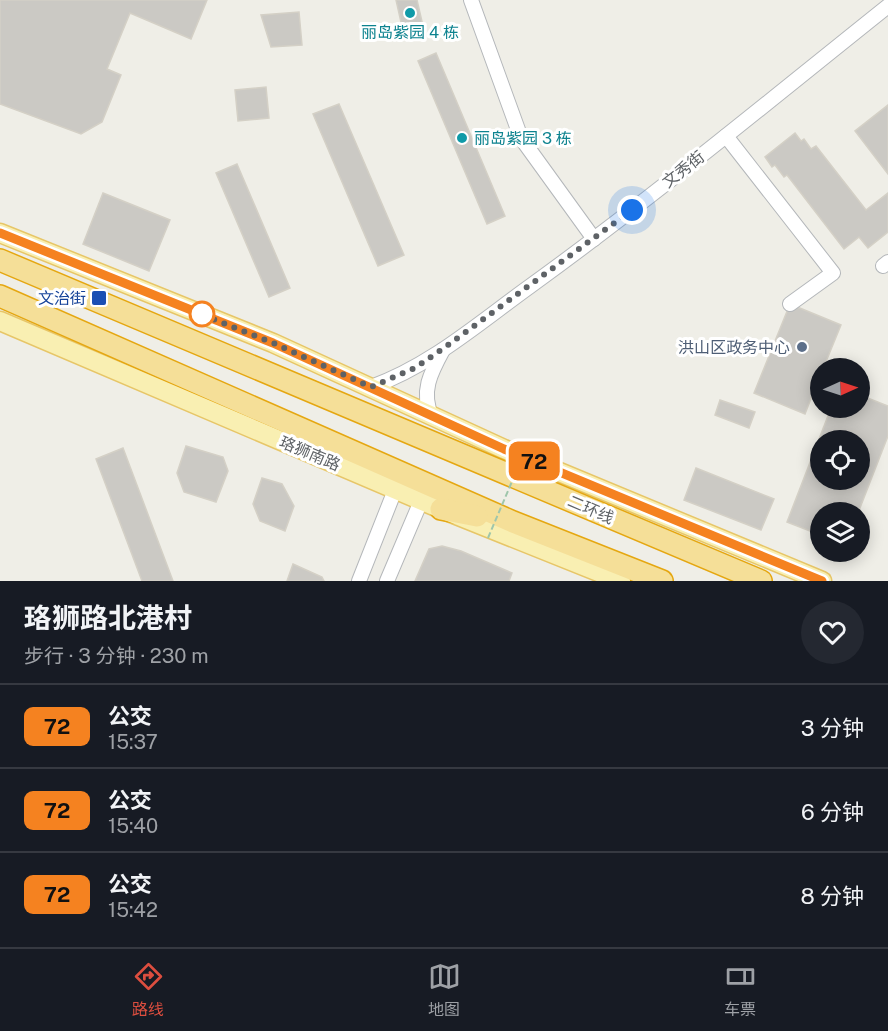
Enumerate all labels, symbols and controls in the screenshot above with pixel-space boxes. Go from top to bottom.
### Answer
marker: 丽岛紫园 4 栋 [403,6,417,20]
place label: 丽岛紫园 4 栋 [361,23,459,42]
place label: 丽岛紫园 3 栋 [474,129,572,148]
marker: 丽岛紫园 3 栋 [455,131,469,145]
street label: 文秀街 [659,147,708,192]
your location [617,195,647,225]
place label: 文治街 [38,289,86,308]
marker: 文治街 [90,289,108,307]
unlabelled marker [189,301,215,327]
place label: 洪山区政务中心 [678,338,790,357]
marker: 洪山区政务中心 [795,340,809,354]
north arrow [810,358,870,418]
map controls [810,358,870,562]
button: locate [810,430,870,490]
street label: 珞狮南路 [277,432,343,475]
line badge: 72 [507,442,561,480]
text: 72 [521,449,547,474]
street label: 二环线 [565,491,617,528]
button: layers [810,502,870,562]
text: 珞狮路北港村 [24,601,192,634]
button: heart [801,601,864,664]
text: 步行 · 3 分钟 · 230 m [24,644,209,668]
text: 公交 [108,703,152,729]
text: 72 [44,714,70,739]
text: 3 分钟 [801,715,864,741]
text: 15:37 [108,730,158,754]
text: 公交 [108,787,152,813]
text: 72 [44,798,70,823]
text: 6 分钟 [801,799,864,825]
text: 15:40 [108,814,158,838]
text: 公交 [108,871,152,897]
text: 72 [44,882,70,907]
text: 8 分钟 [800,883,864,909]
text: 15:42 [108,898,158,922]
tab: 路线 [132,960,165,1020]
tab: 地图 [428,960,461,1020]
tab: 车票 [724,960,757,1020]

